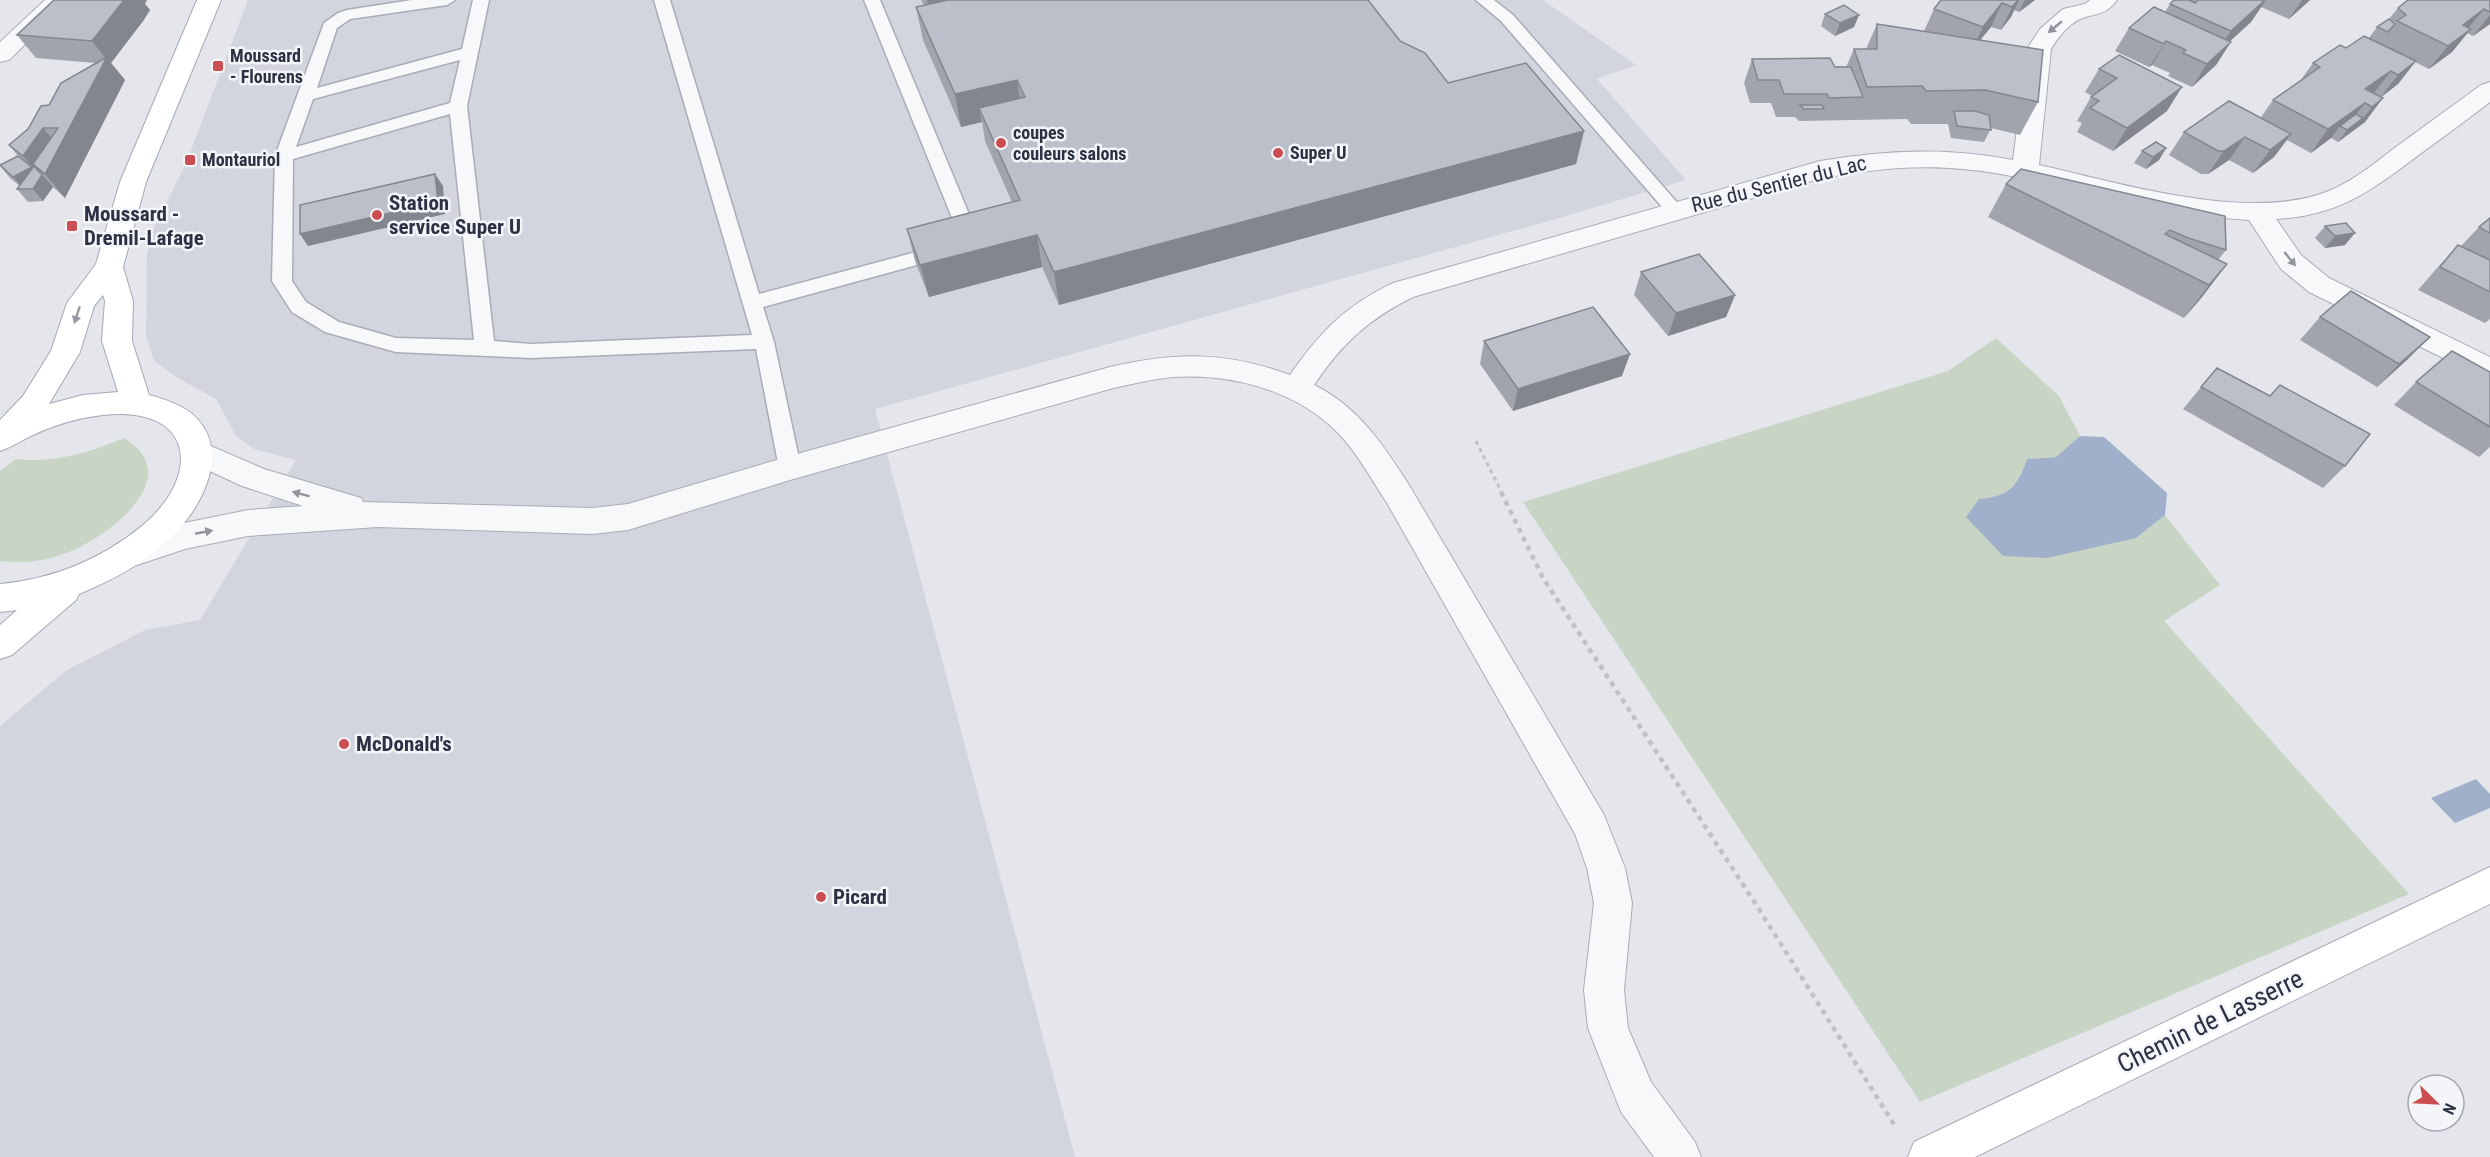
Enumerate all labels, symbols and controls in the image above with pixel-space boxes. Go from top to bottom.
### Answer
one-way arrow [2048,21,2063,34]
place label: Moussard - Flourens [230,45,303,87]
marker: Moussard - Flourens [211,59,225,73]
place label: coupes couleurs salons [1013,122,1127,164]
marker: coupes couleurs salons [994,136,1008,150]
place label: Super U [1290,142,1346,163]
marker: Super U [1271,146,1285,160]
place label: Montauriol [202,149,280,170]
street label: Rue du Sentier du Lac [1689,151,1869,217]
marker: Montauriol [183,153,197,167]
place label: Station service Super U [389,191,521,239]
place label: Moussard - Dremil-Lafage [84,202,204,250]
marker: Station service Super U [370,208,384,222]
marker: Moussard - Dremil-Lafage [65,219,79,233]
one-way arrow [2283,251,2296,267]
one-way arrow [71,306,81,324]
one-way arrow [292,489,310,498]
one-way arrow [195,527,214,536]
place label: McDonald's [356,732,452,756]
marker: McDonald's [337,737,351,751]
place label: Picard [833,885,887,909]
marker: Picard [814,890,828,904]
street label: Chemin de Lasserre [2112,963,2308,1079]
north arrow [2406,1073,2466,1133]
text: N [2439,1101,2460,1117]

